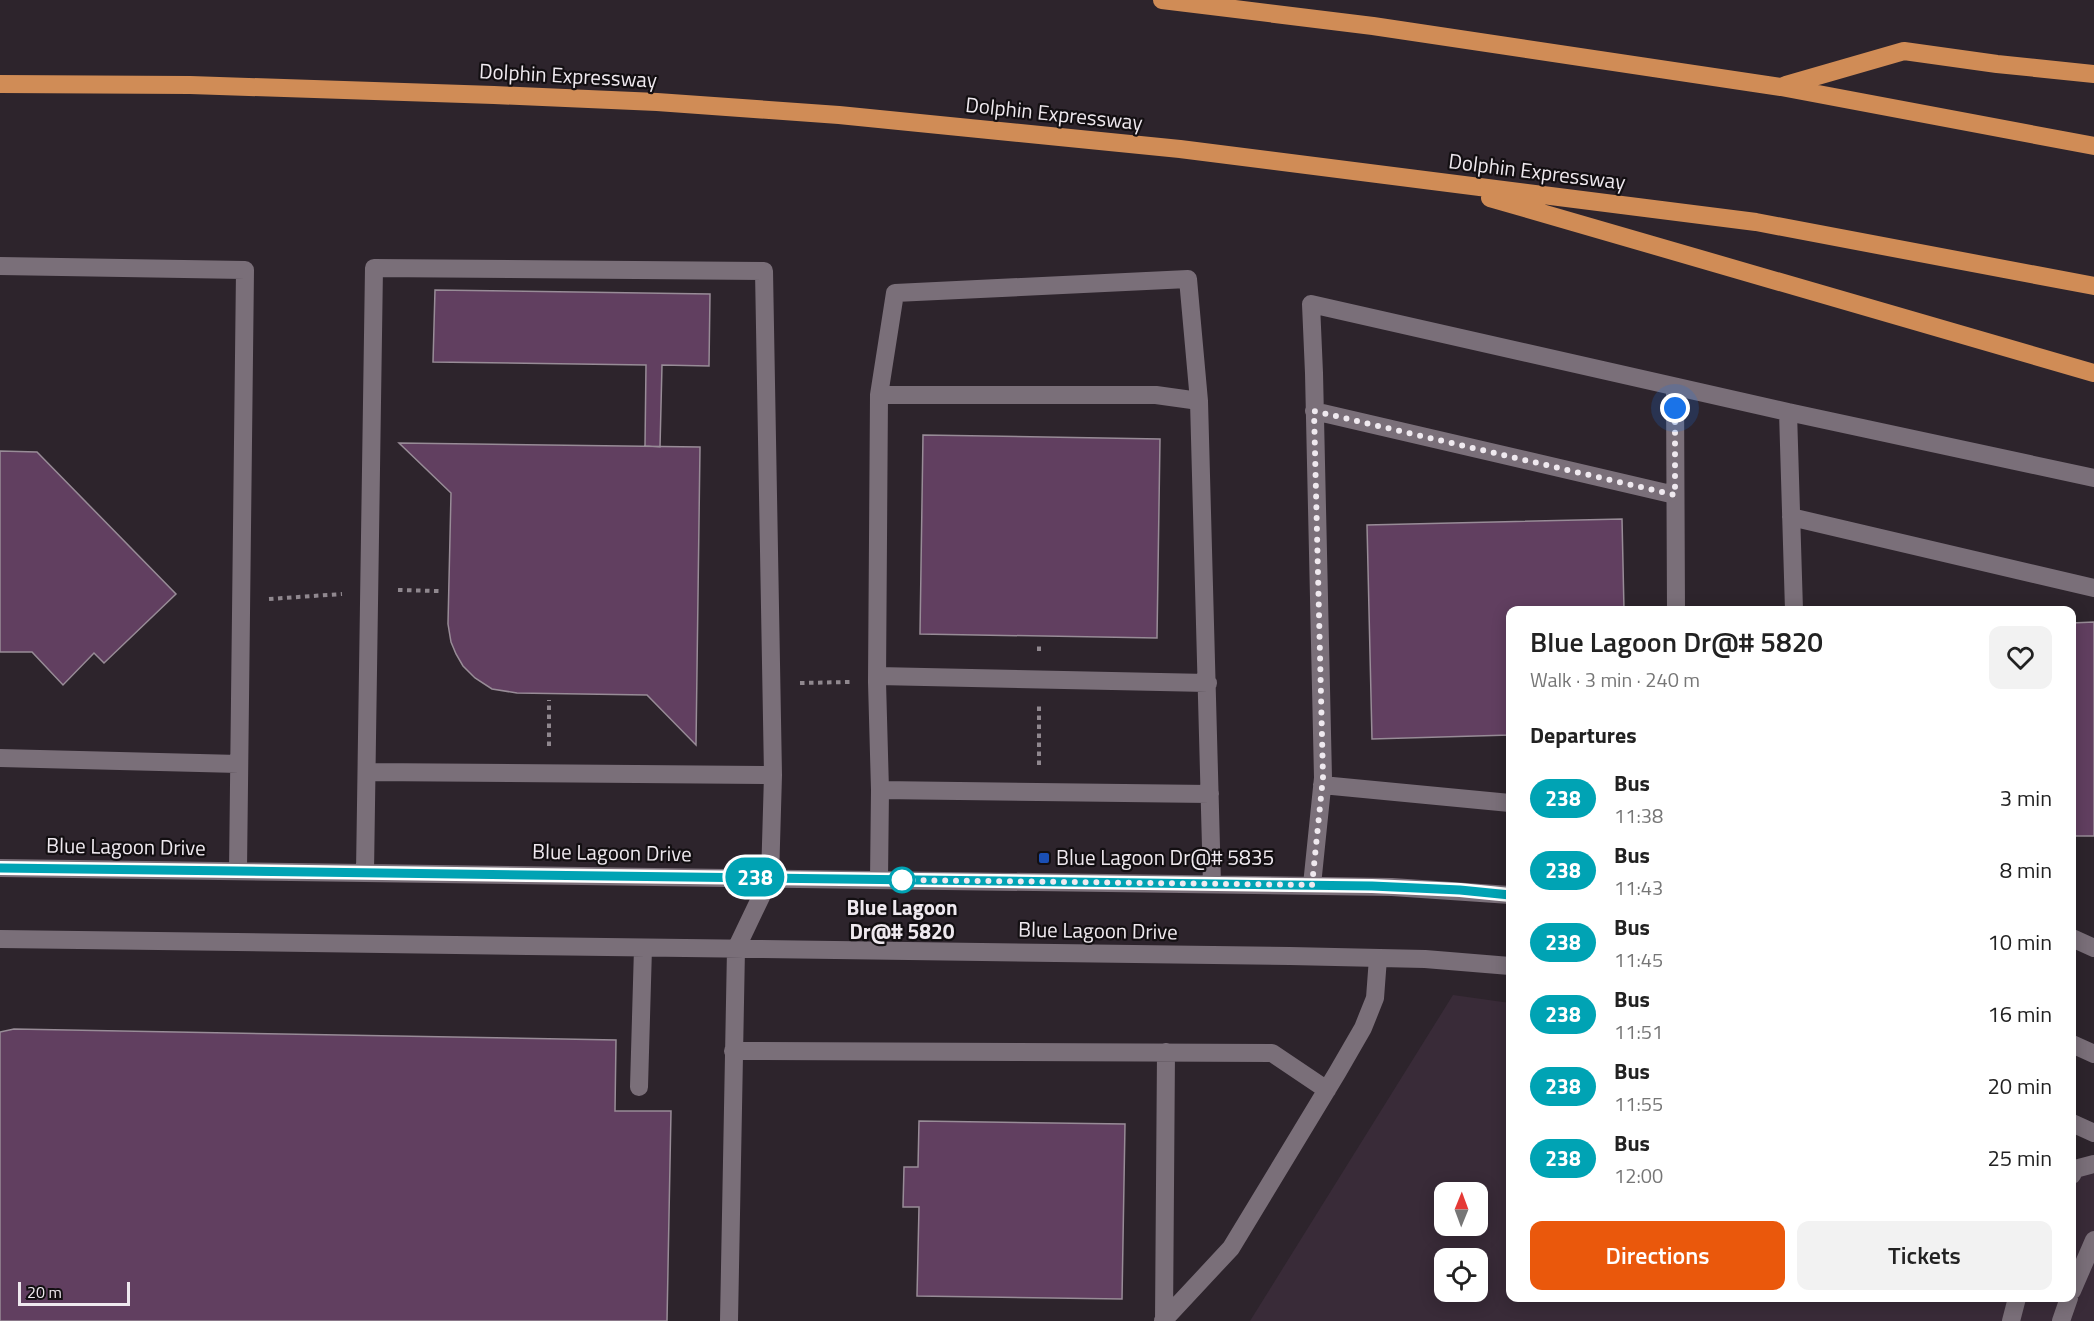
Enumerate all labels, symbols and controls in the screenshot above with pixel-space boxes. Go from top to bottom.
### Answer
street label: Dolphin Expressway [478,54,658,96]
street label: Dolphin Expressway [964,88,1144,138]
street label: Dolphin Expressway [1447,144,1627,198]
your location [1660,393,1690,423]
text: Blue Lagoon Dr@# 5820 [1530,620,1823,663]
button: heart [1989,626,2052,689]
text: Walk · 3 min · 240 m [1530,664,1700,695]
text: Departures [1530,718,1637,752]
text: Bus [1614,766,1650,800]
text: 3 min [2000,781,2052,815]
text: 238 [1545,782,1581,814]
text: 11:38 [1614,800,1663,831]
street label: Blue Lagoon Drive [46,829,206,863]
street label: Blue Lagoon Drive [532,835,692,869]
text: Bus [1614,838,1650,872]
place label: Blue Lagoon Dr@# 5835 [1056,841,1274,873]
marker: Blue Lagoon Dr@# 5835 [1037,851,1051,865]
text: 8 min [2000,853,2052,887]
text: 238 [1545,854,1581,886]
line badge: 238 [720,858,789,896]
text: 238 [737,861,773,893]
marker: Blue Lagoon Dr@# 5820 [889,867,915,893]
text: 11:43 [1614,872,1663,903]
place label: Blue Lagoon Dr@# 5820 [846,891,958,947]
text: Bus [1614,910,1650,944]
street label: Blue Lagoon Drive [1018,913,1178,947]
text: 10 min [1987,925,2052,959]
text: 238 [1545,926,1581,958]
text: 11:45 [1614,944,1663,975]
text: Bus [1614,982,1650,1016]
text: 16 min [1987,997,2052,1031]
text: 238 [1545,998,1581,1030]
text: 11:51 [1614,1016,1663,1047]
text: Bus [1614,1054,1650,1088]
text: 20 min [1987,1069,2052,1103]
text: 238 [1545,1070,1581,1102]
text: 11:55 [1614,1088,1663,1119]
text: Bus [1614,1126,1650,1160]
text: 25 min [1987,1141,2052,1175]
text: 238 [1545,1142,1581,1174]
text: 12:00 [1614,1160,1663,1191]
north arrow [1434,1182,1488,1236]
map controls [1434,1182,1488,1302]
button: Directions [1530,1221,1785,1290]
button: Tickets [1797,1221,2052,1290]
button: locate [1434,1248,1488,1302]
scale bar [18,1279,130,1306]
text: 20 m [27,1280,62,1304]

